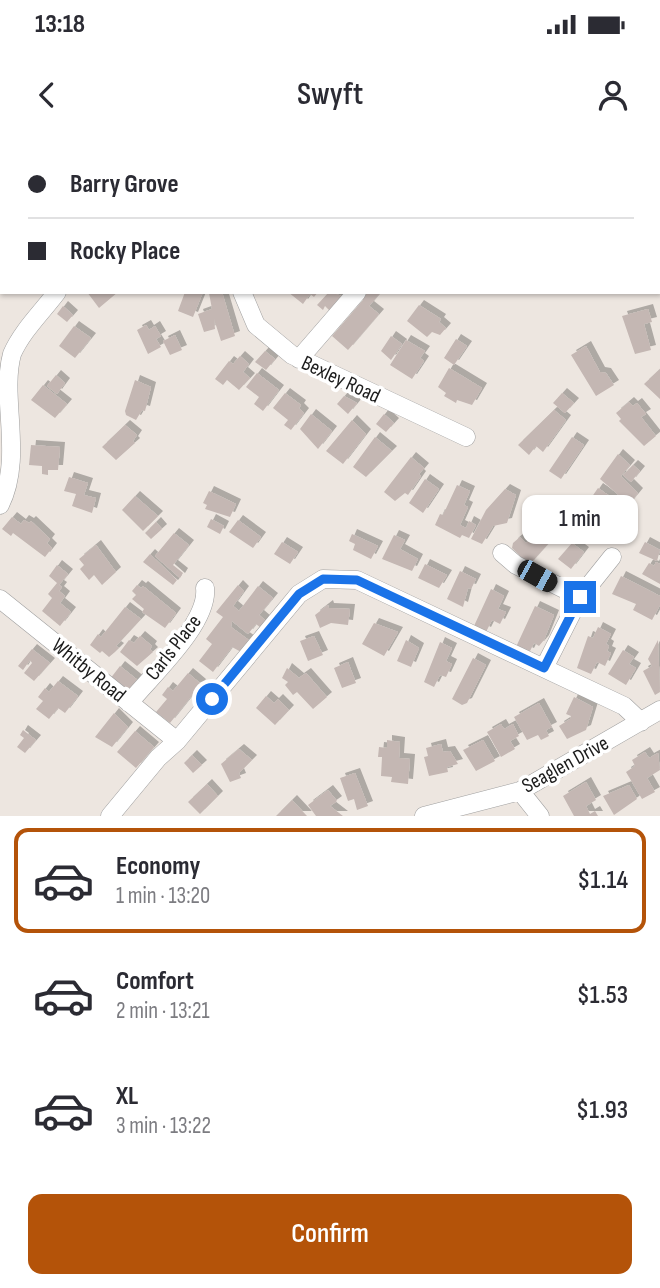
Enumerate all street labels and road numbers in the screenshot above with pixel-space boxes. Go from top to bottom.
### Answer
street label: Bexley Road [297,350,384,409]
street label: Carls Place [140,610,207,685]
street label: Whitby Road [47,633,131,708]
street label: Seaglen Drive [518,730,613,798]

